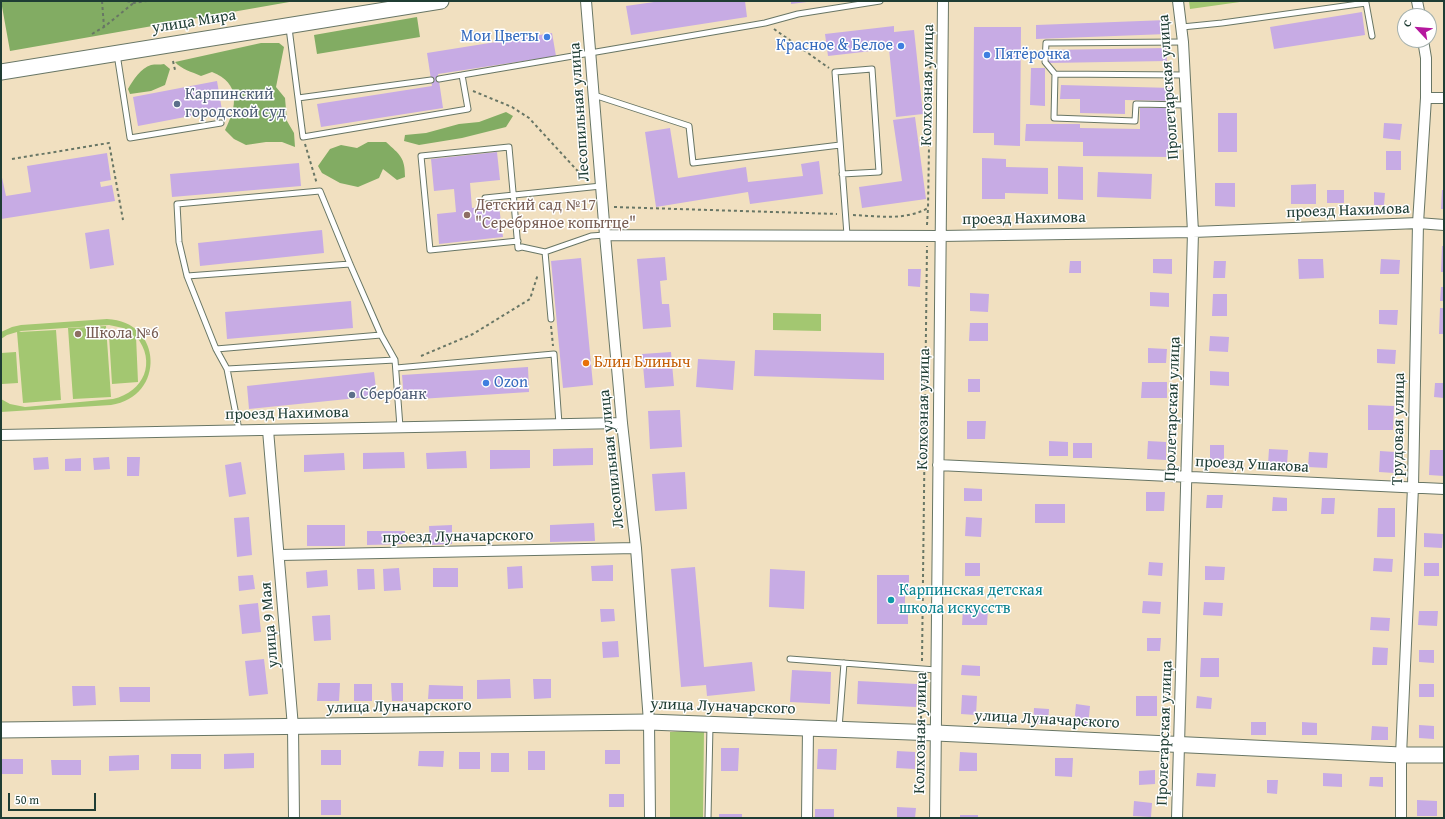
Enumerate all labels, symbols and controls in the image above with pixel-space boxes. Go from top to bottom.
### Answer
street label: улица Мира [151,6,237,38]
north arrow [1397,8,1437,48]
street label: Пролетарская улица [1154,14,1184,160]
text: С [1399,17,1416,29]
street label: Колхозная улица [917,24,939,146]
place label: Мои Цветы [461,27,539,47]
marker: Мои Цветы [542,32,552,42]
place label: Красное & Белое [776,36,893,56]
marker: Красное & Белое [896,41,906,51]
street label: Лесопильная улица [566,42,594,182]
place label: Пятёрочка [995,45,1070,65]
marker: Пятёрочка [982,50,992,60]
place label: Карпинский городской суд [185,85,286,123]
marker: Карпинский городской суд [172,99,182,109]
place label: Детский сад №17 "Серебряное копытце" [475,196,636,234]
street label: проезд Нахимова [1286,199,1410,223]
street label: проезд Нахимова [962,208,1086,230]
marker: Детский сад №17 "Серебряное копытце" [462,210,472,220]
place label: Школа №6 [86,324,159,344]
marker: Школа №6 [73,329,83,339]
street label: Пролетарская улица [1161,336,1185,482]
street label: Колхозная улица [913,348,935,470]
place label: Блин Блиныч [594,353,691,373]
marker: Блин Блиныч [581,358,591,368]
street label: Трудовая улица [1388,372,1410,486]
place label: Ozon [494,373,528,393]
marker: Ozon [481,378,491,388]
place label: Сбербанк [360,385,426,405]
street label: Лесопильная улица [595,389,629,529]
marker: Сбербанк [347,390,357,400]
street label: проезд Нахимова [225,403,349,425]
street label: проезд Ушакова [1195,452,1309,478]
street label: проезд Луначарского [382,526,534,548]
street label: улица 9 Мая [257,581,283,669]
place label: Карпинская детская школа искусств [899,581,1043,619]
marker: Карпинская детская школа искусств [886,595,896,605]
street label: Пролетарская улица [1153,660,1177,806]
street label: Колхозная улица [910,672,932,794]
street label: улица Луначарского [650,695,796,719]
street label: улица Луначарского [326,696,472,718]
street label: улица Луначарского [974,707,1120,733]
scale bar [10,785,98,811]
text: 50 m [15,791,39,808]

